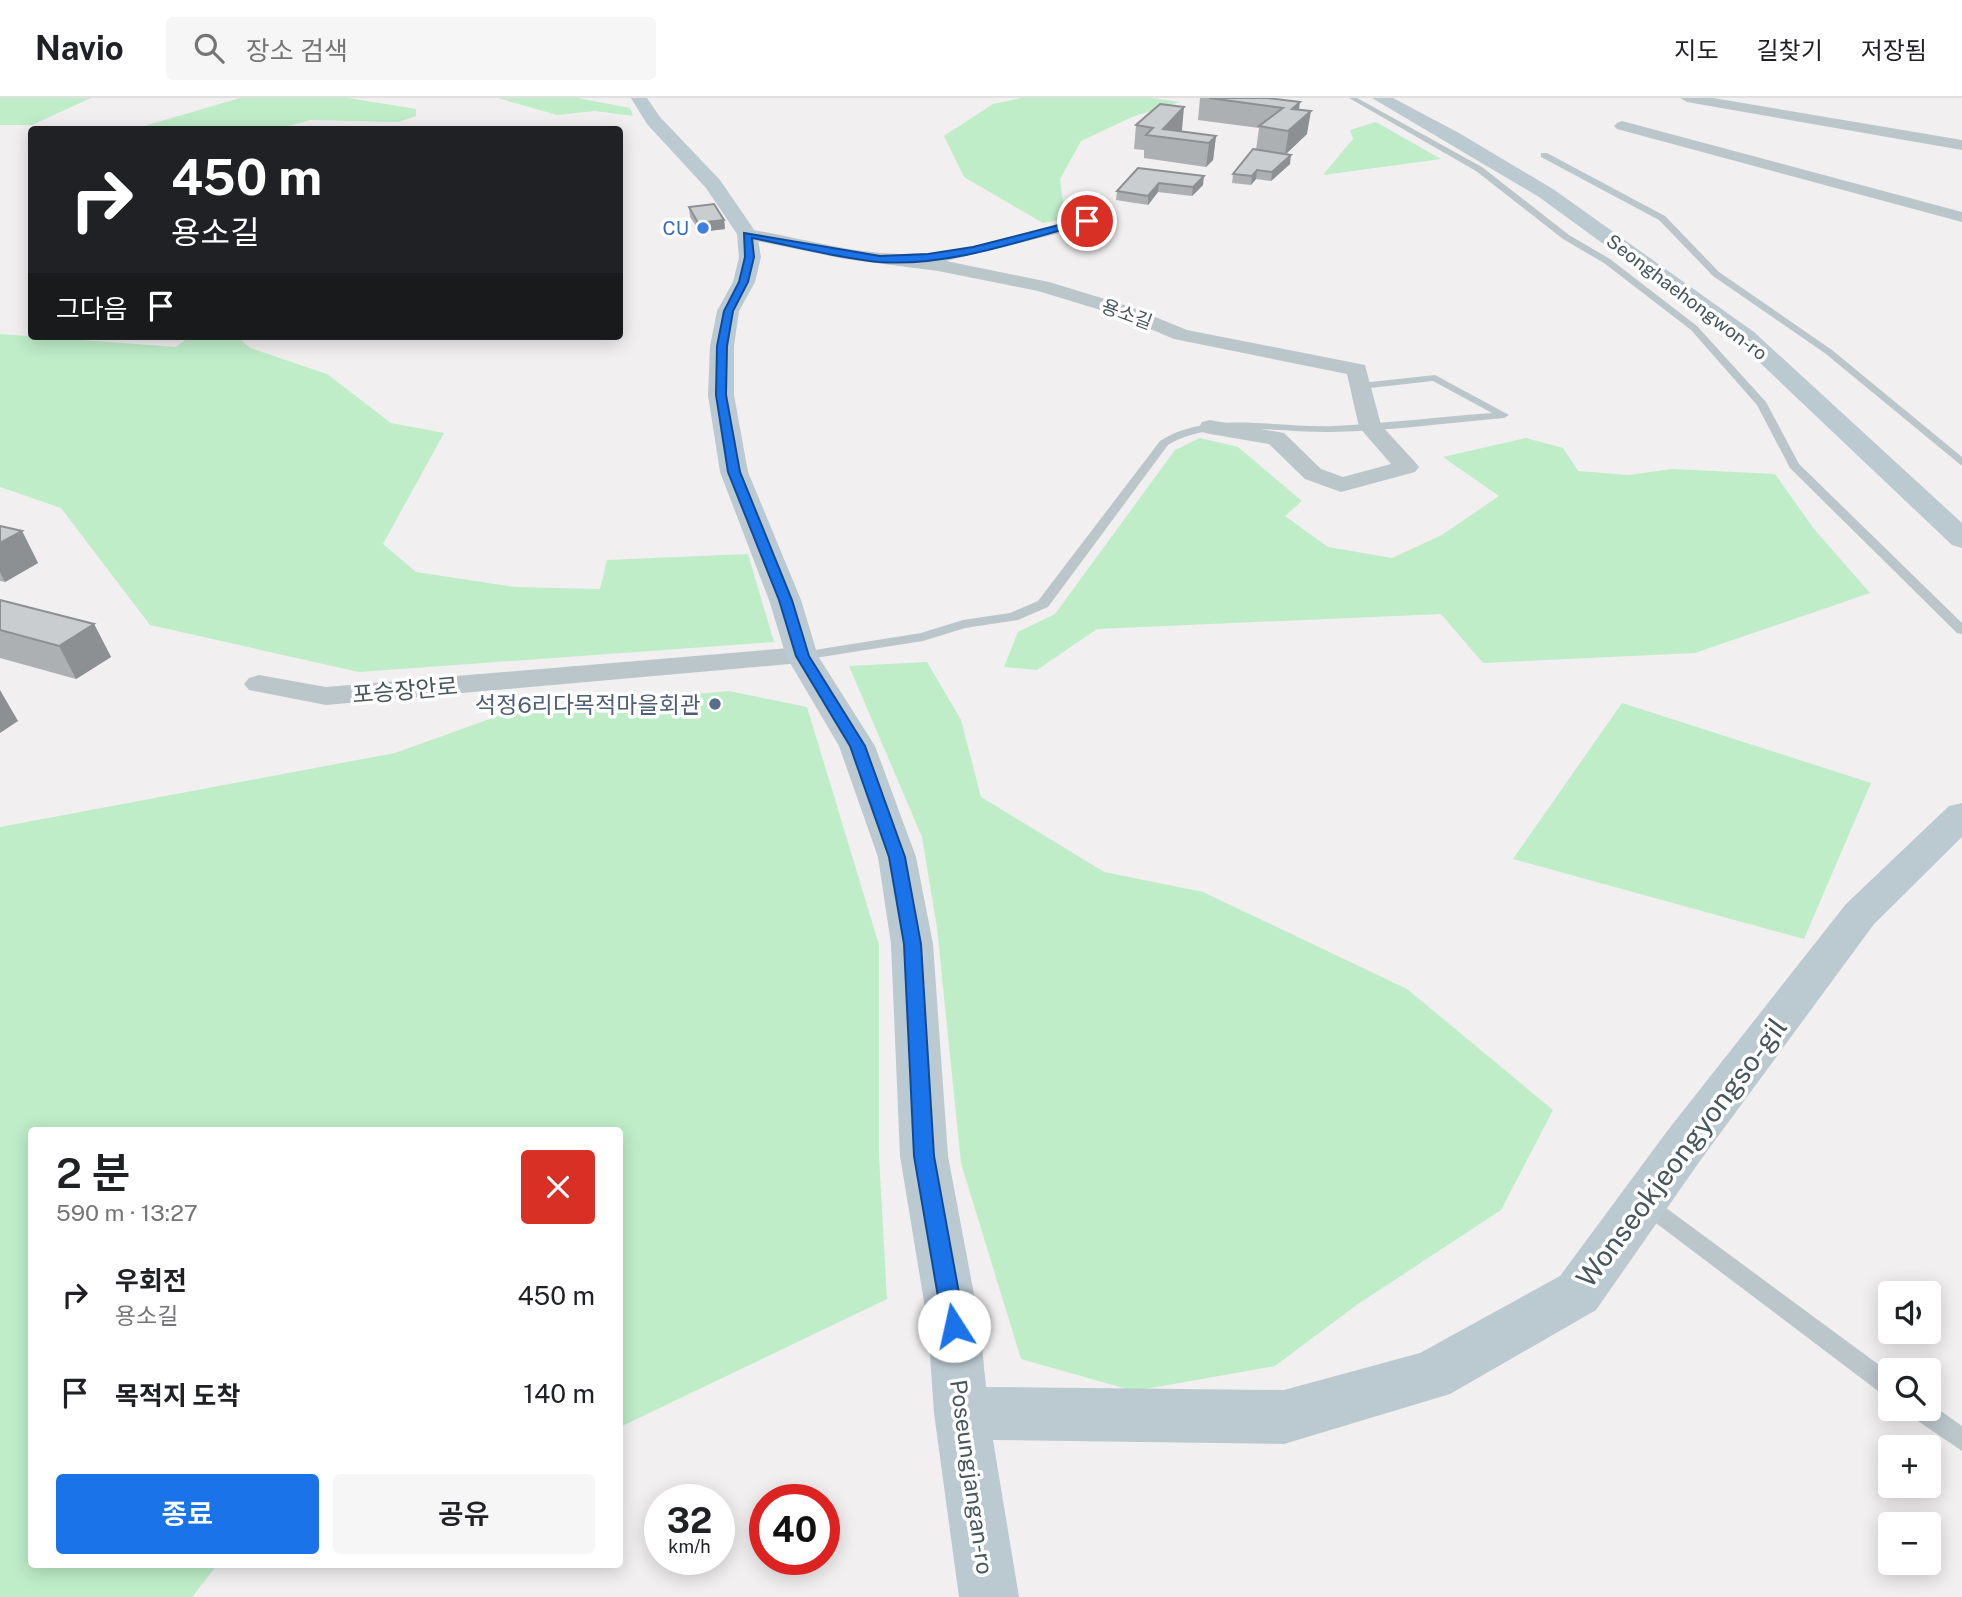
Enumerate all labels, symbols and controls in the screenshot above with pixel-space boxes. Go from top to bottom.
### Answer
search box [166,17,656,80]
text: Navio [35,29,124,67]
icon: search [190,29,228,67]
text: 장소 검색 [246,35,348,66]
text: 지도 [1674,36,1719,64]
text: 길찾기 [1757,36,1823,64]
text: 저장됨 [1861,36,1927,64]
text: 450 m [171,148,322,206]
icon: right [56,154,147,245]
pin [1057,191,1117,251]
icon: arrive [1068,202,1106,240]
text: 용소길 [171,214,259,251]
place label: CU [663,217,689,239]
marker: CU [695,220,711,236]
street label: Seonghaehongwon-ro [1602,229,1772,365]
icon: arrive [142,287,180,325]
text: 그다음 [56,293,128,324]
street label: 용소길 [1099,295,1155,333]
street label: 포승장안로 [351,672,459,708]
place label: 석정6리다목적마을회관 [475,691,701,718]
marker: 석정6리다목적마을회관 [707,696,723,712]
street label: Wonseokjeongyongso-gil [1569,1011,1793,1293]
text: 2 분 [56,1148,130,1197]
button: close [521,1150,595,1224]
text: 590 m · 13:27 [56,1199,198,1226]
text: 우회전 [115,1265,187,1296]
icon: right [56,1276,94,1314]
text: 450 m [518,1280,595,1311]
map controls [1878,1281,1941,1575]
button: sound [1878,1281,1941,1344]
position arrow [917,1289,991,1363]
text: 용소길 [115,1302,178,1329]
button: search [1878,1358,1941,1421]
icon: arrive [56,1374,94,1412]
text: 140 m [523,1378,595,1409]
street label: Poseungjangan-ro [945,1378,999,1576]
text: 목적지 도착 [115,1380,240,1411]
button: + [1878,1435,1941,1498]
button: 종료 [56,1474,319,1554]
button: 공유 [333,1474,595,1554]
speed limit sign: 40 [749,1484,840,1575]
text: 32 [667,1500,712,1541]
button: − [1878,1512,1941,1575]
text: km/h [668,1536,711,1557]

